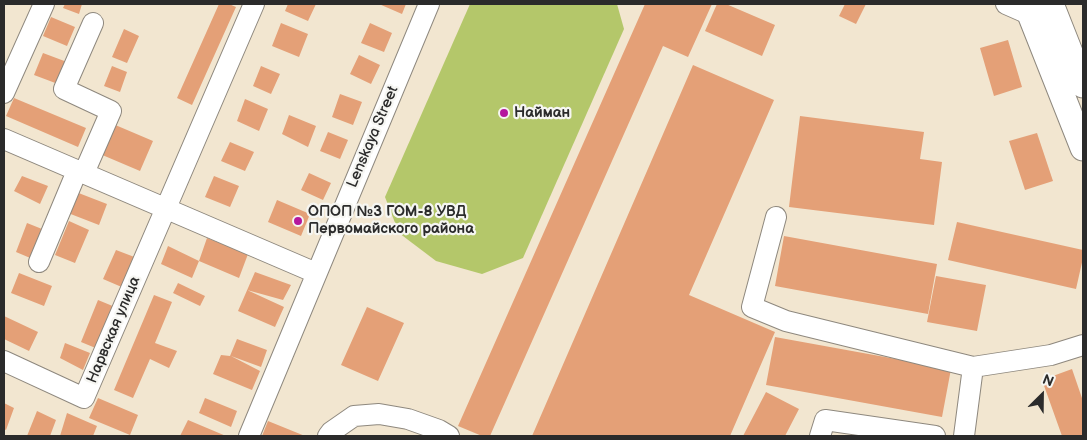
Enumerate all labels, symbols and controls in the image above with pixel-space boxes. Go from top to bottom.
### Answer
street label: Lenskaya Street [343,83,403,191]
place label: Найман [514,104,570,122]
marker: Найман [498,107,510,119]
place label: ОПОП №3 ГОМ-8 УВД Первомайского района [308,203,474,238]
marker: ОПОП №3 ГОМ-8 УВД Первомайского района [292,215,304,227]
street label: Нарвская улица [83,274,145,386]
north arrow [1017,370,1067,420]
text: N [1040,371,1056,391]

